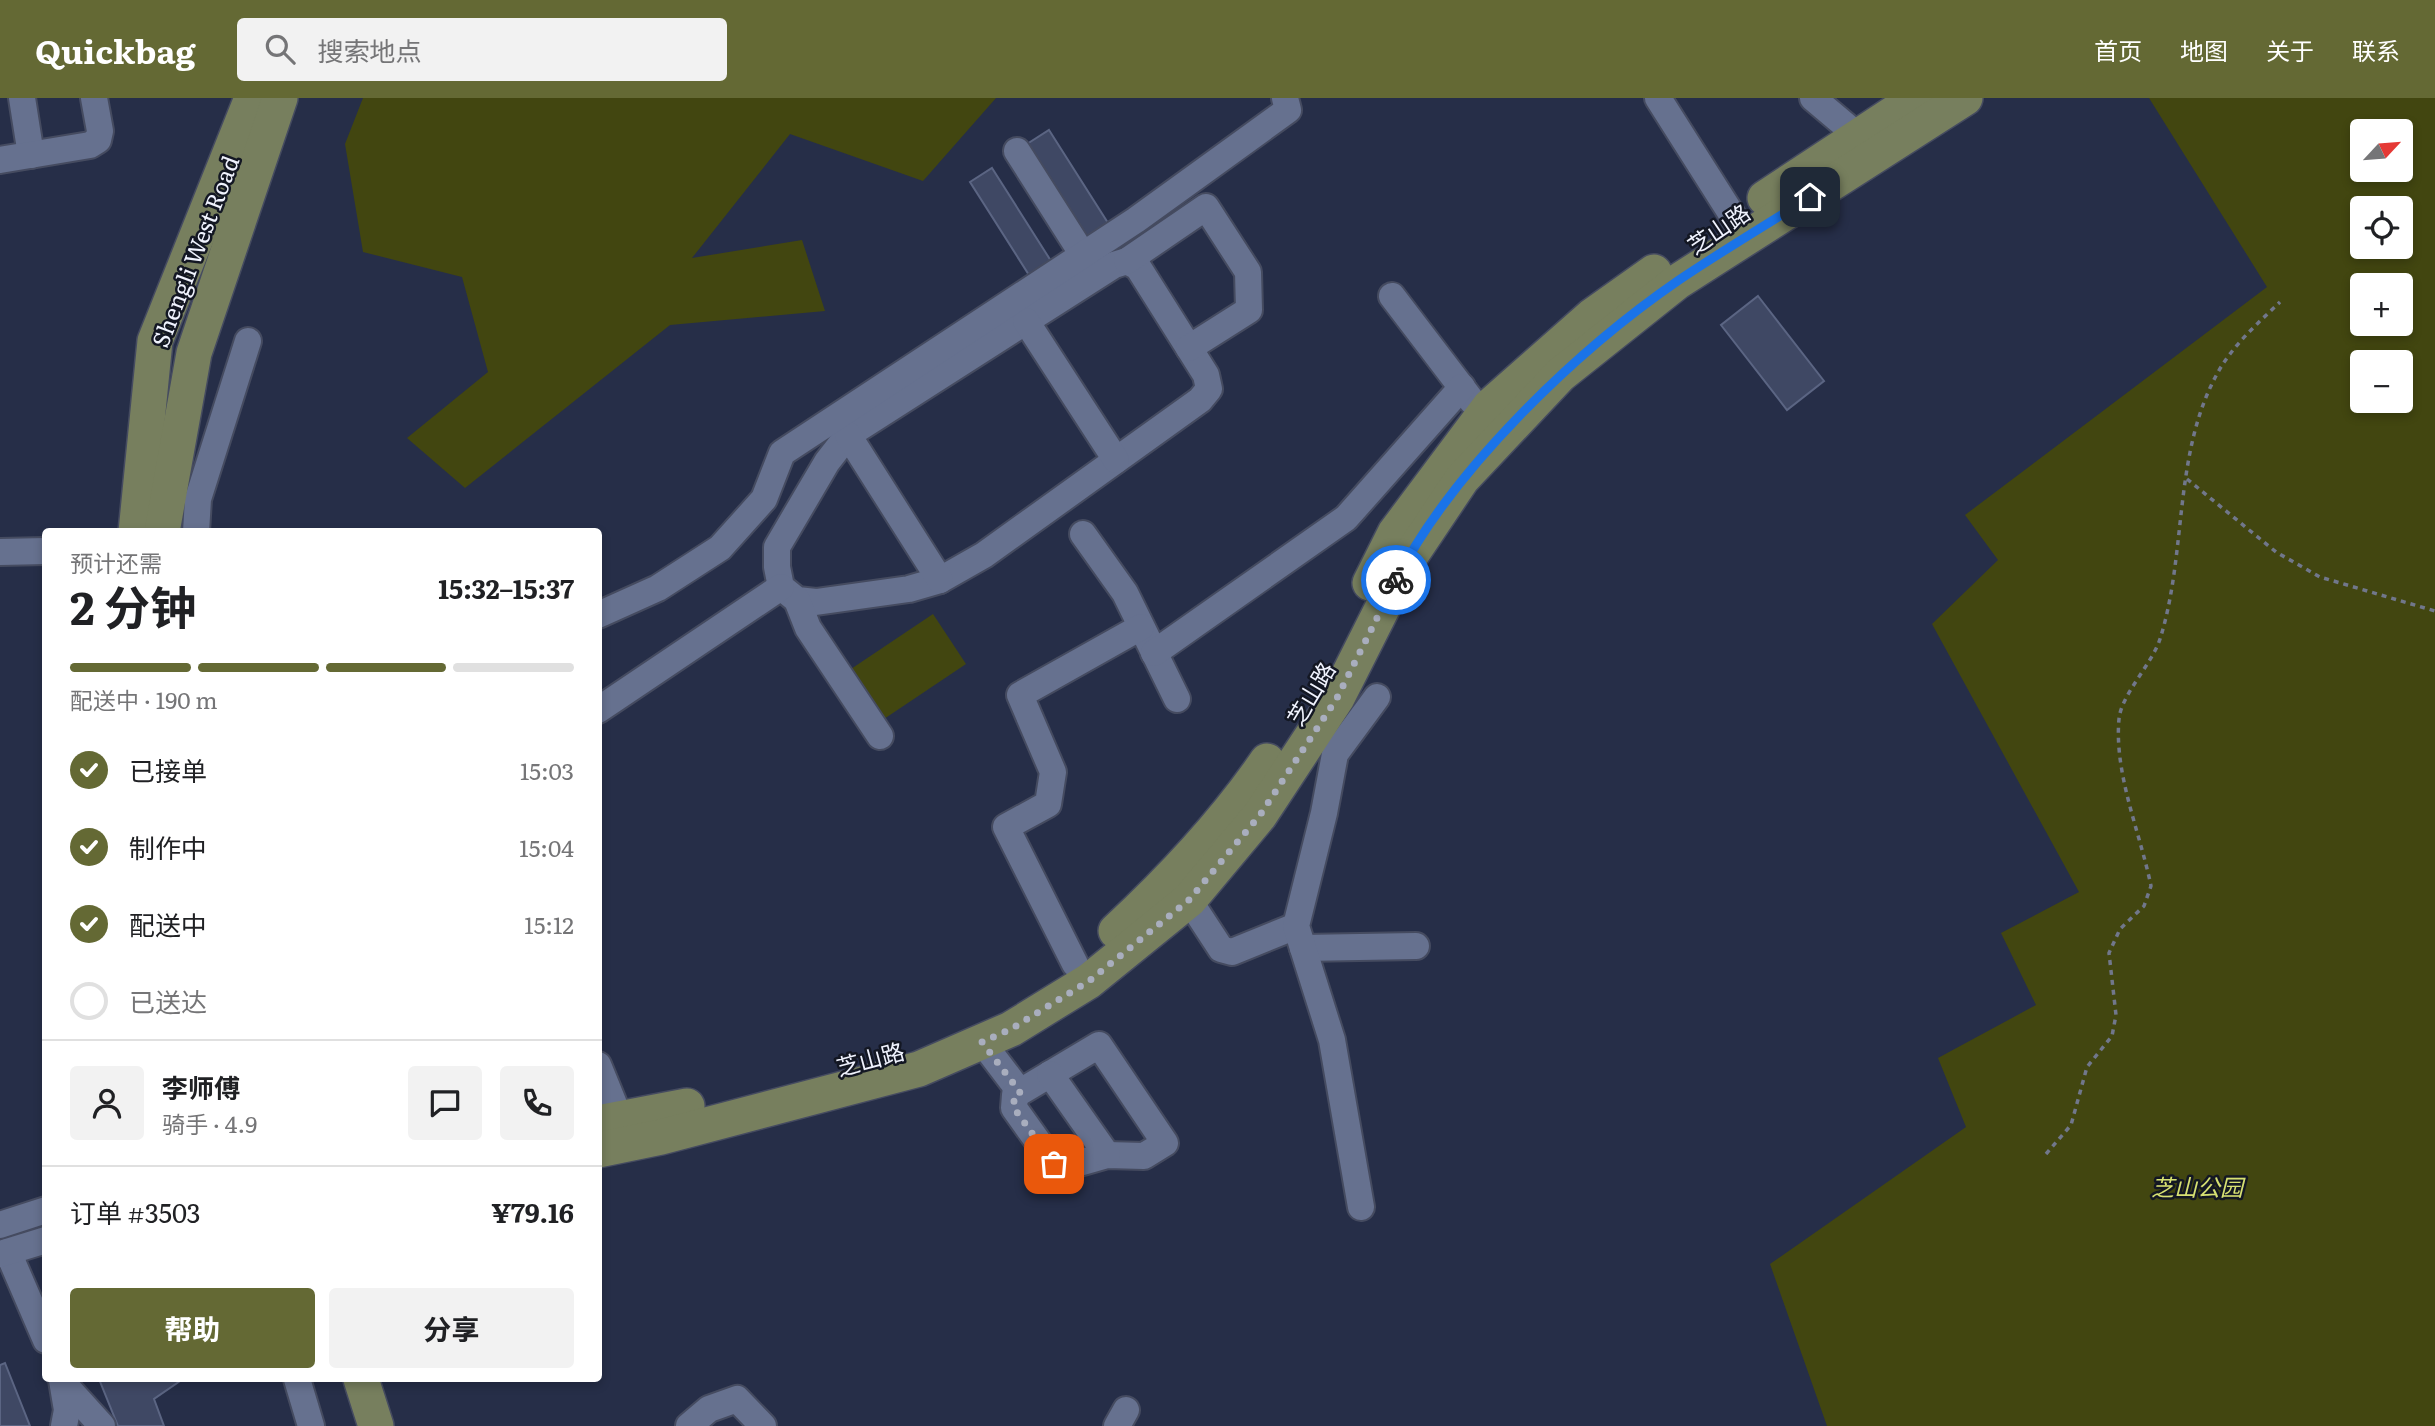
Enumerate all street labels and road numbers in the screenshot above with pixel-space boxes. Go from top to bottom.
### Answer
street label: Shengli West Road [142,150,246,352]
street label: 芝山路 [1680,195,1756,261]
street label: 芝山路 [1278,655,1342,731]
street label: 芝山路 [832,1033,908,1083]

